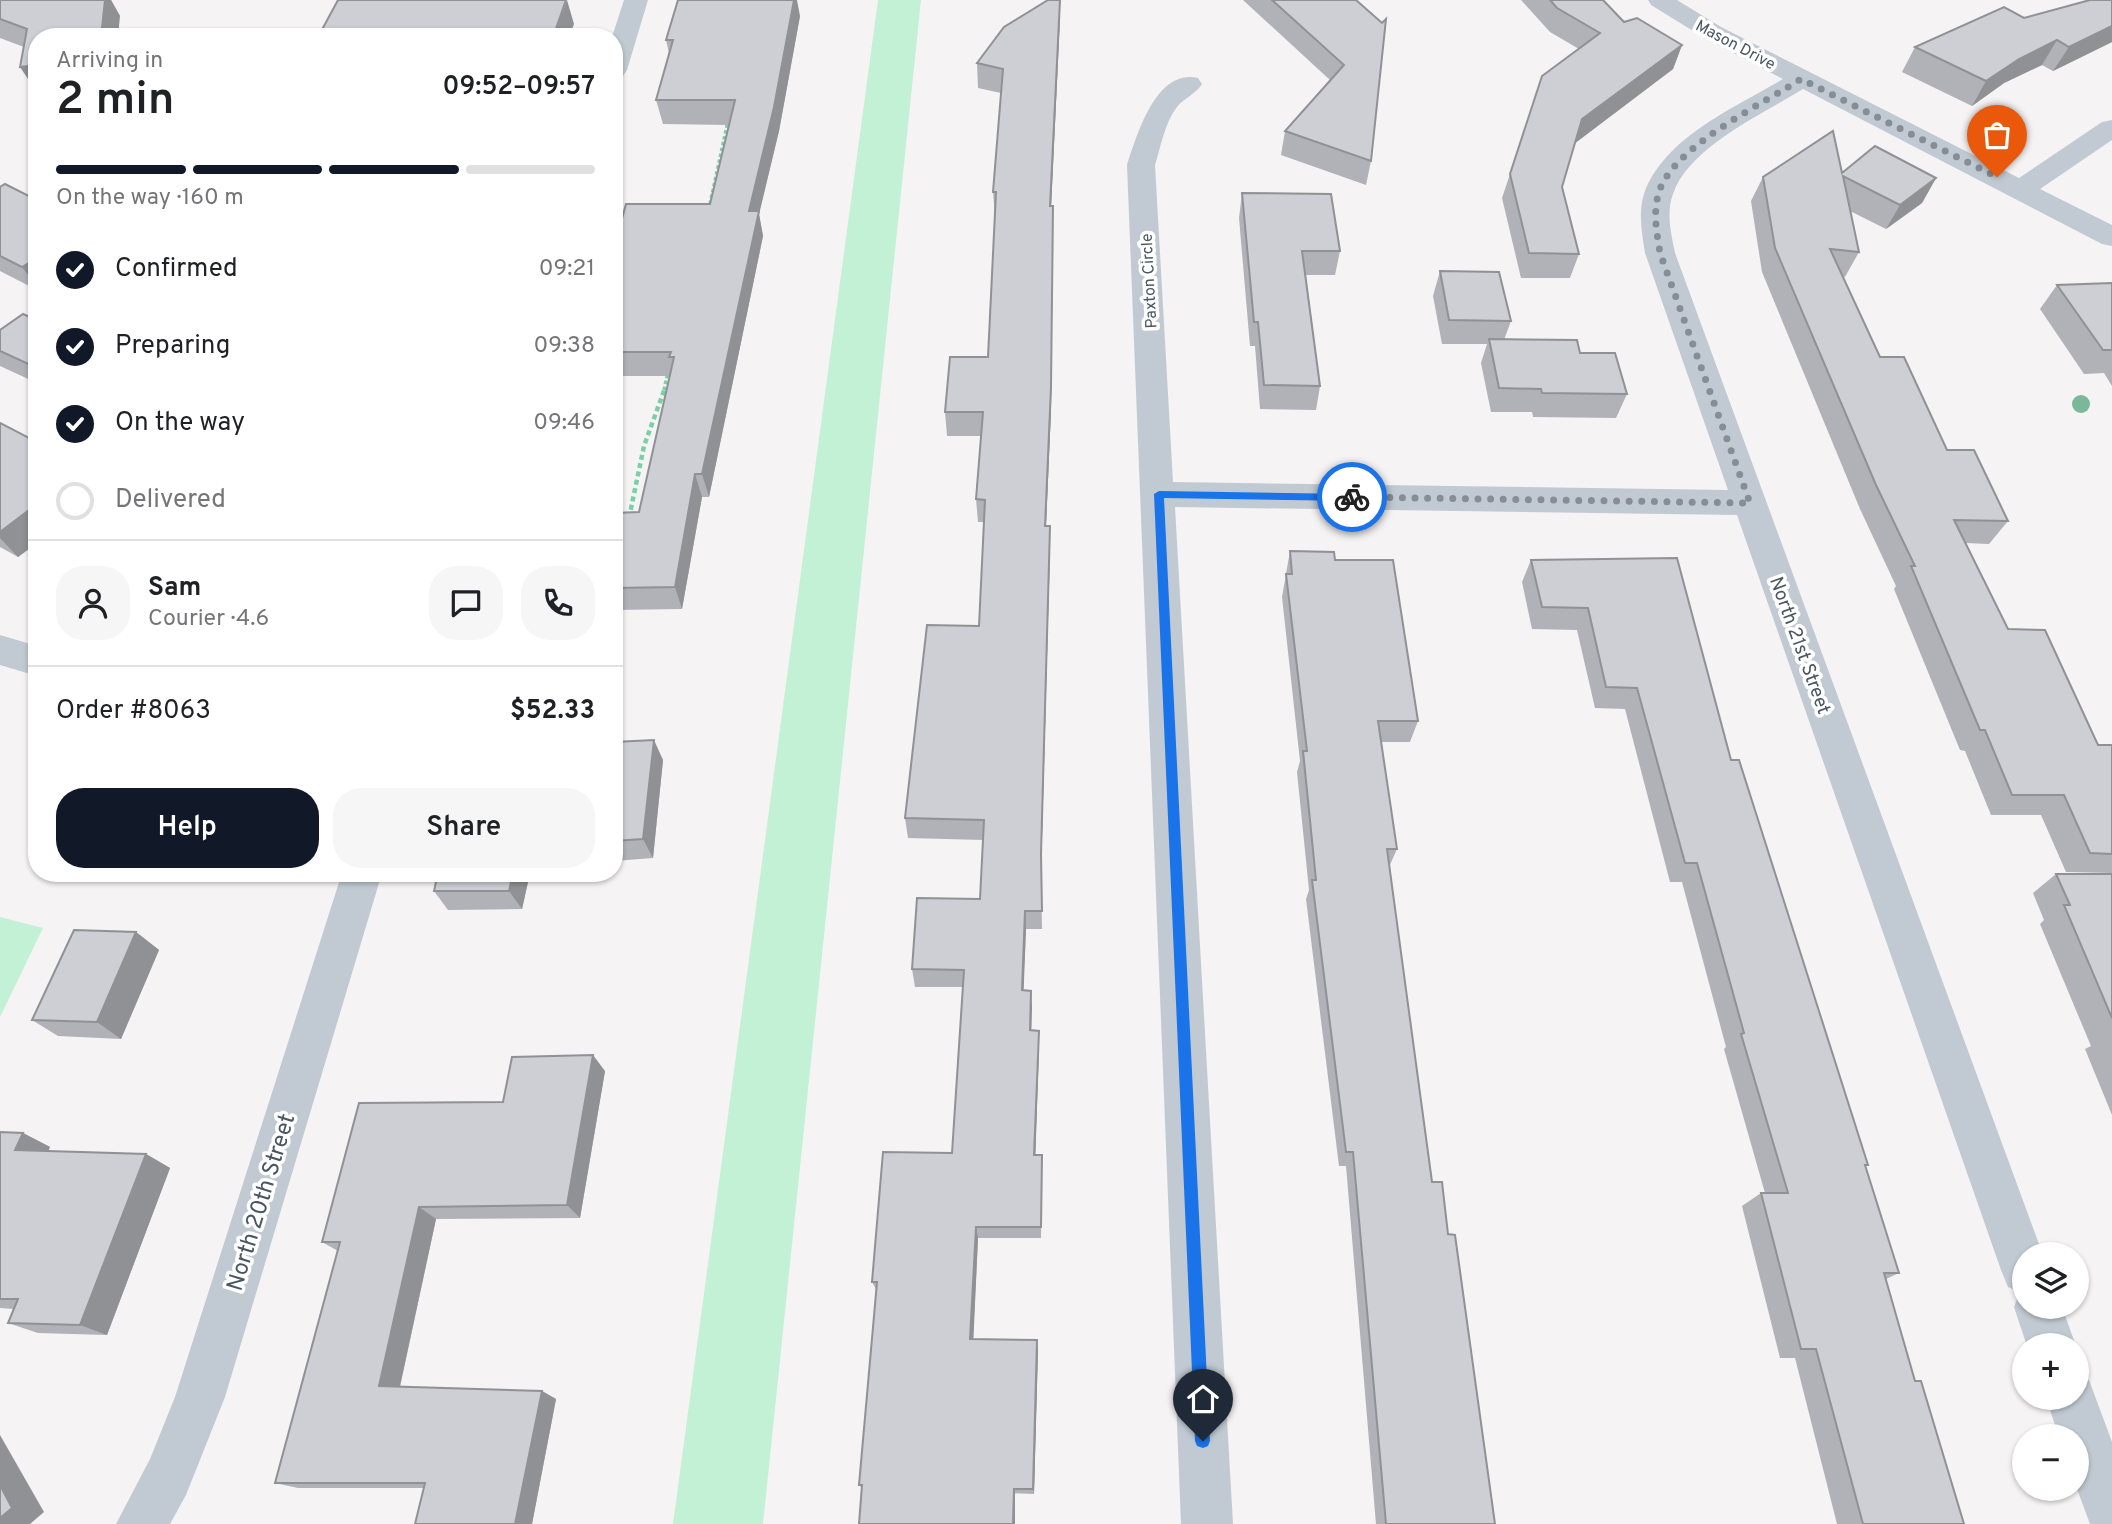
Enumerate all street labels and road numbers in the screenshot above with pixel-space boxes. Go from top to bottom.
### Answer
street label: Mason Drive [1692,16,1778,75]
street label: Paxton Circle [1138,233,1162,329]
street label: North 21st Street [1763,574,1835,718]
street label: North 20th Street [222,1111,303,1295]

